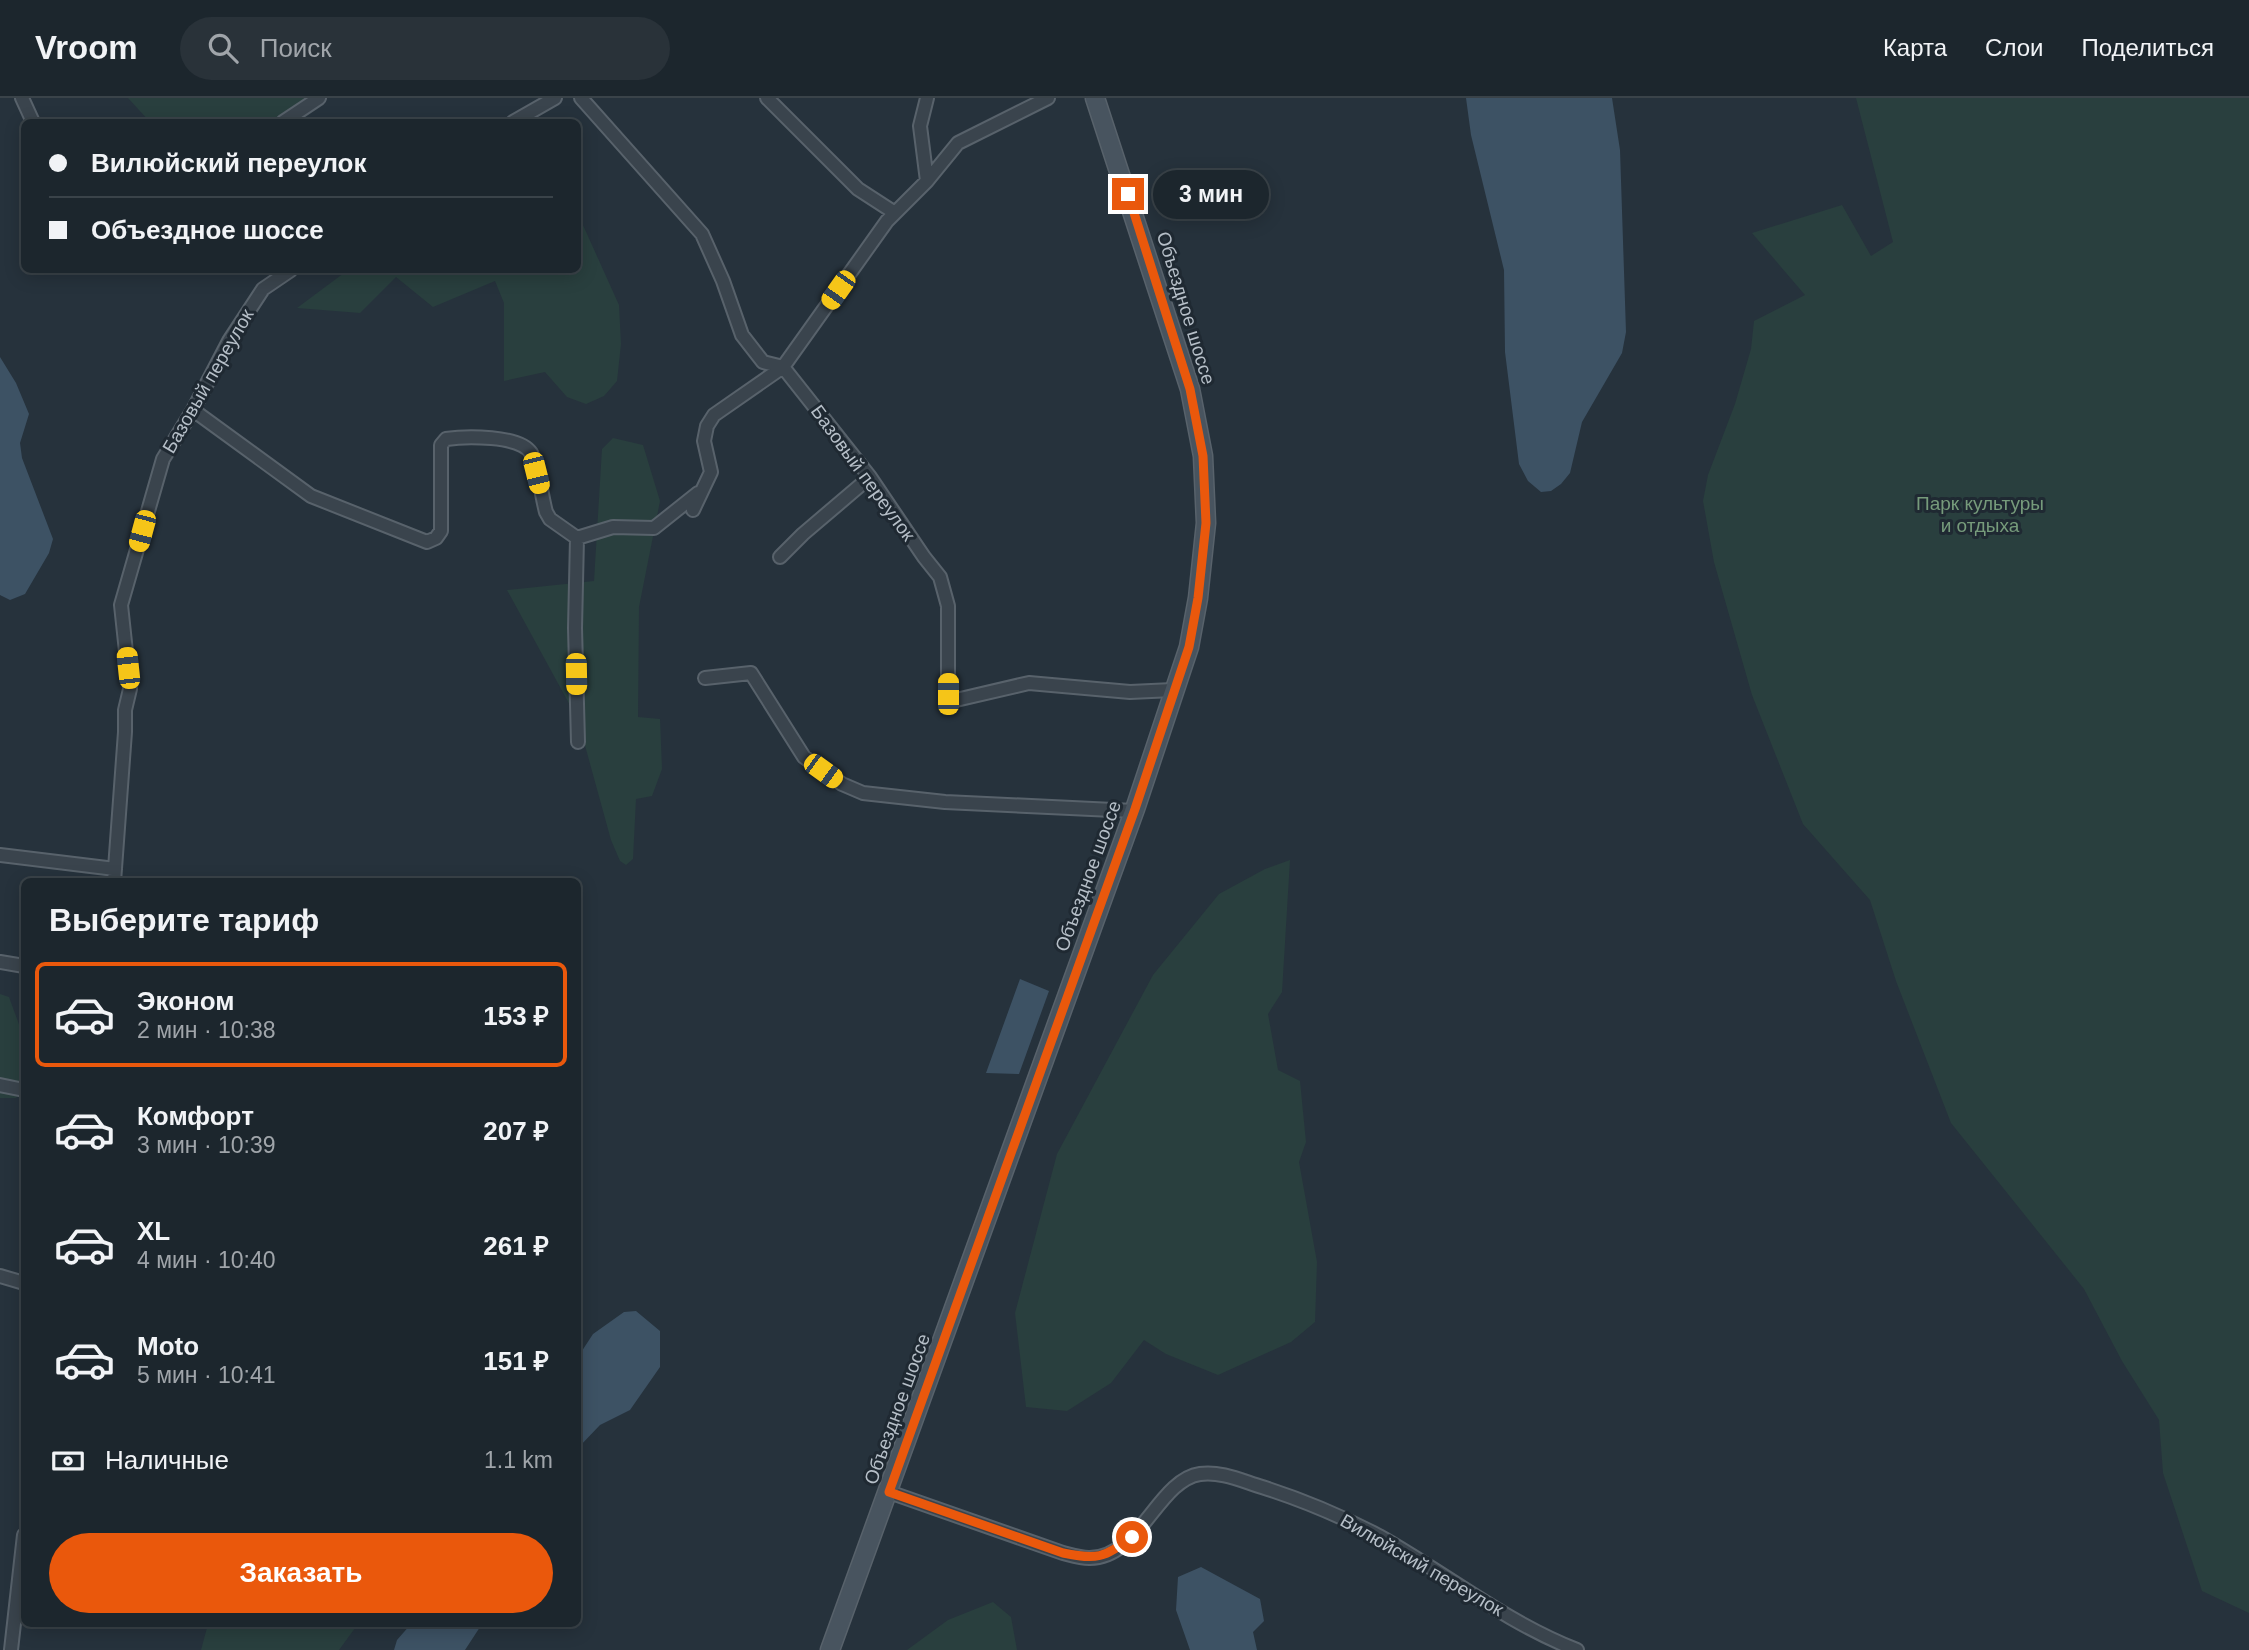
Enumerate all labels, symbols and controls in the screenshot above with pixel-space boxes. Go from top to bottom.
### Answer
search box [180,17,670,80]
text: Vroom [35,29,138,66]
icon: search [204,29,242,67]
text: Поиск [260,33,332,63]
text: Карта [1883,34,1947,61]
text: Слои [1985,34,2043,61]
text: Поделиться [2081,34,2214,61]
text: Вилюйский переулок [91,148,366,178]
callout: 3 мин [1152,170,1268,218]
route end [1112,178,1144,210]
text: 3 мин [1179,181,1243,207]
text: Объездное шоссе [91,215,324,245]
street label: Объездное шоссе [1153,229,1219,387]
car [818,267,859,313]
street label: Базовый переулок [158,305,258,457]
street label: Базовый переулок [807,401,920,545]
car [521,450,552,496]
park label: Парк культуры и отдыха [1916,493,2044,536]
car [127,508,158,554]
car [116,646,141,690]
car [566,653,587,695]
car [938,673,959,715]
car [800,750,847,792]
street label: Объездное шоссе [1051,798,1125,954]
text: Выберите тариф [49,902,319,938]
icon: car [53,983,116,1046]
text: Эконом [137,986,235,1016]
text: 153 ₽ [483,1001,549,1031]
text: 2 мин · 10:38 [137,1017,276,1043]
icon: car [53,1098,116,1161]
text: Комфорт [137,1101,254,1131]
text: 207 ₽ [483,1116,549,1146]
text: 3 мин · 10:39 [137,1132,276,1158]
icon: car [53,1213,116,1276]
text: XL [137,1216,170,1246]
text: 261 ₽ [483,1231,549,1261]
text: 4 мин · 10:40 [137,1247,276,1273]
icon: car [53,1328,116,1391]
text: Moto [137,1331,199,1361]
street label: Объездное шоссе [860,1331,934,1487]
text: 151 ₽ [483,1346,549,1376]
text: 5 мин · 10:41 [137,1362,276,1388]
icon: cash [49,1442,87,1480]
text: Наличные [105,1445,229,1475]
text: 1.1 km [484,1447,553,1473]
street label: Вилюйский переулок [1337,1510,1508,1621]
route start [1116,1521,1148,1553]
button: Заказать [49,1533,553,1613]

